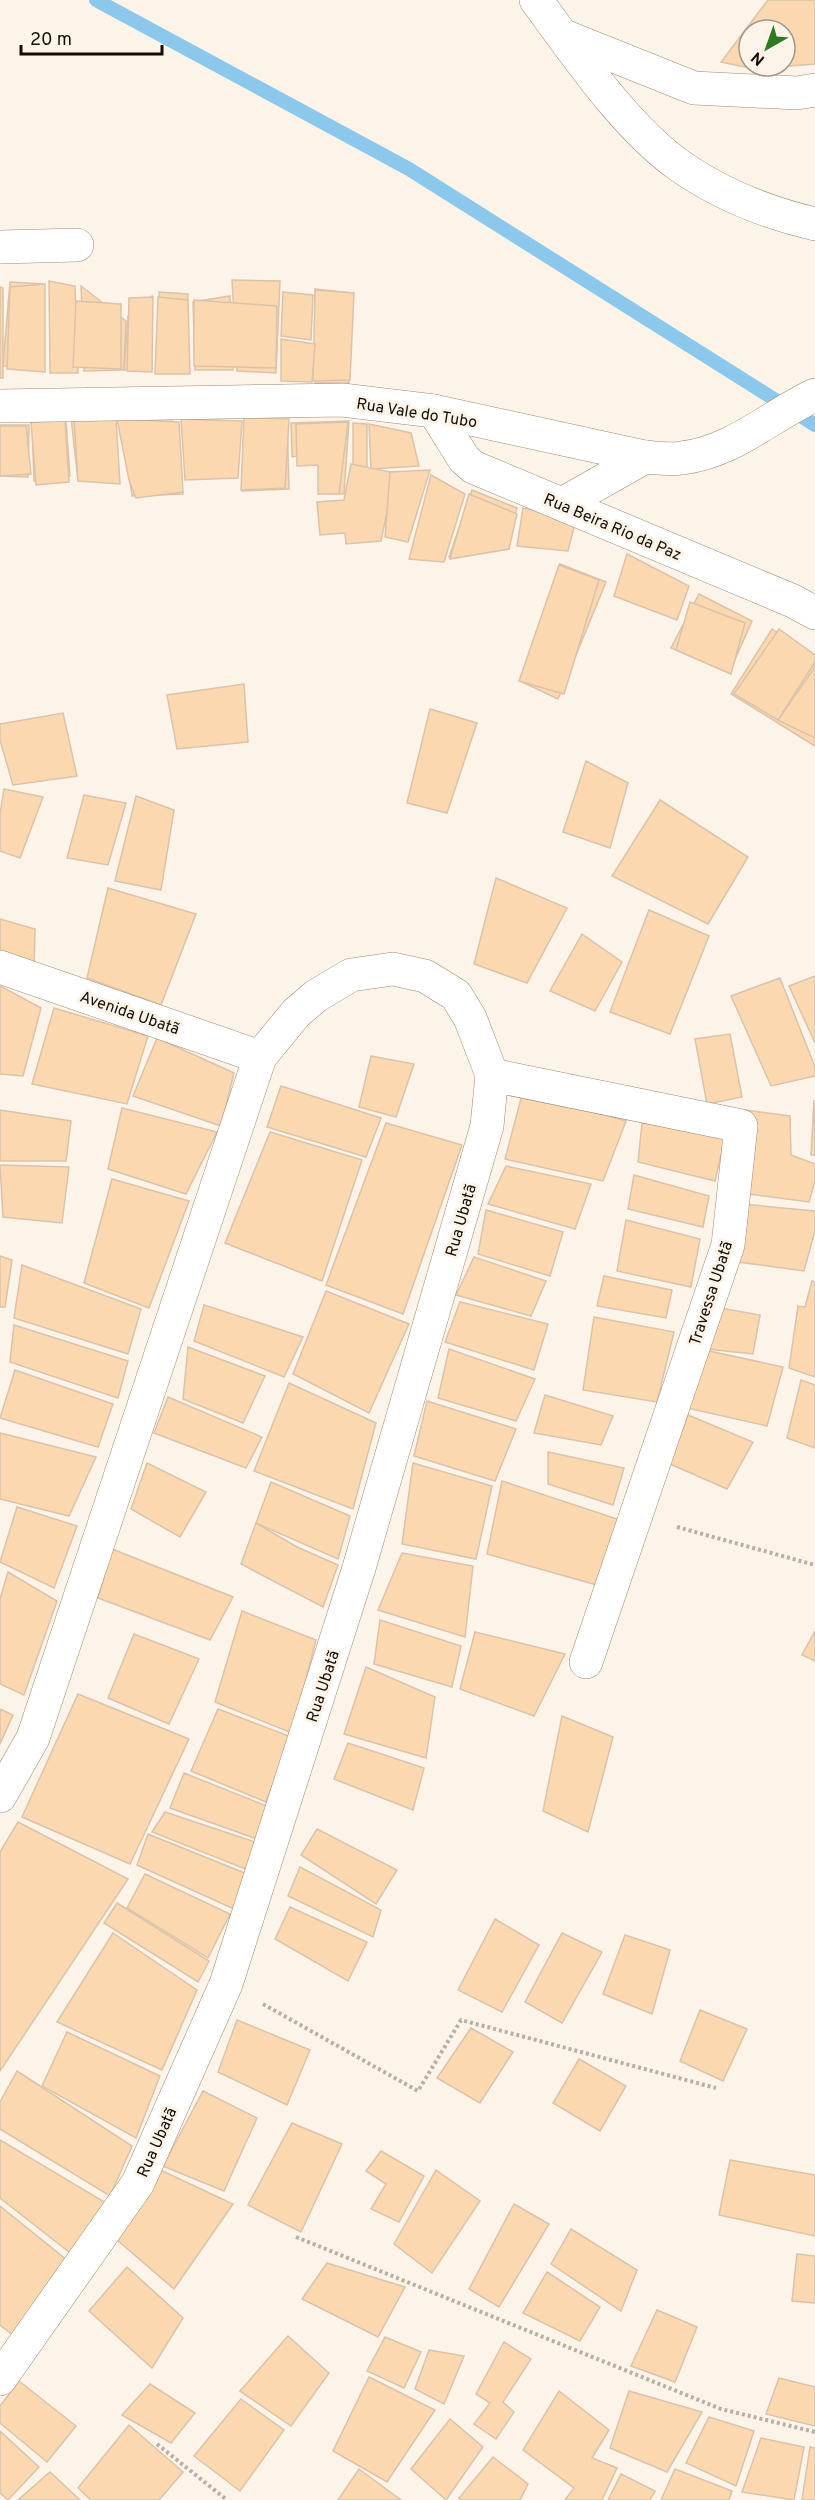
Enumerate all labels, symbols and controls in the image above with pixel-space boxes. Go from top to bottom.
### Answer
scale bar [21,18,162,56]
north arrow [737,18,797,78]
text: 20 m [30,29,72,52]
text: N [748,47,769,69]
street label: Rua Vale do Tubo [355,395,479,433]
street label: Rua Beira Rio da Paz [540,490,684,566]
street label: Avenida Ubatã [77,988,182,1040]
street label: Rua Ubatã [442,1182,482,1259]
street label: Travessa Ubatã [686,1239,738,1348]
street label: Rua Ubatã [303,1648,345,1725]
street label: Rua Ubatã [134,2105,182,2181]

